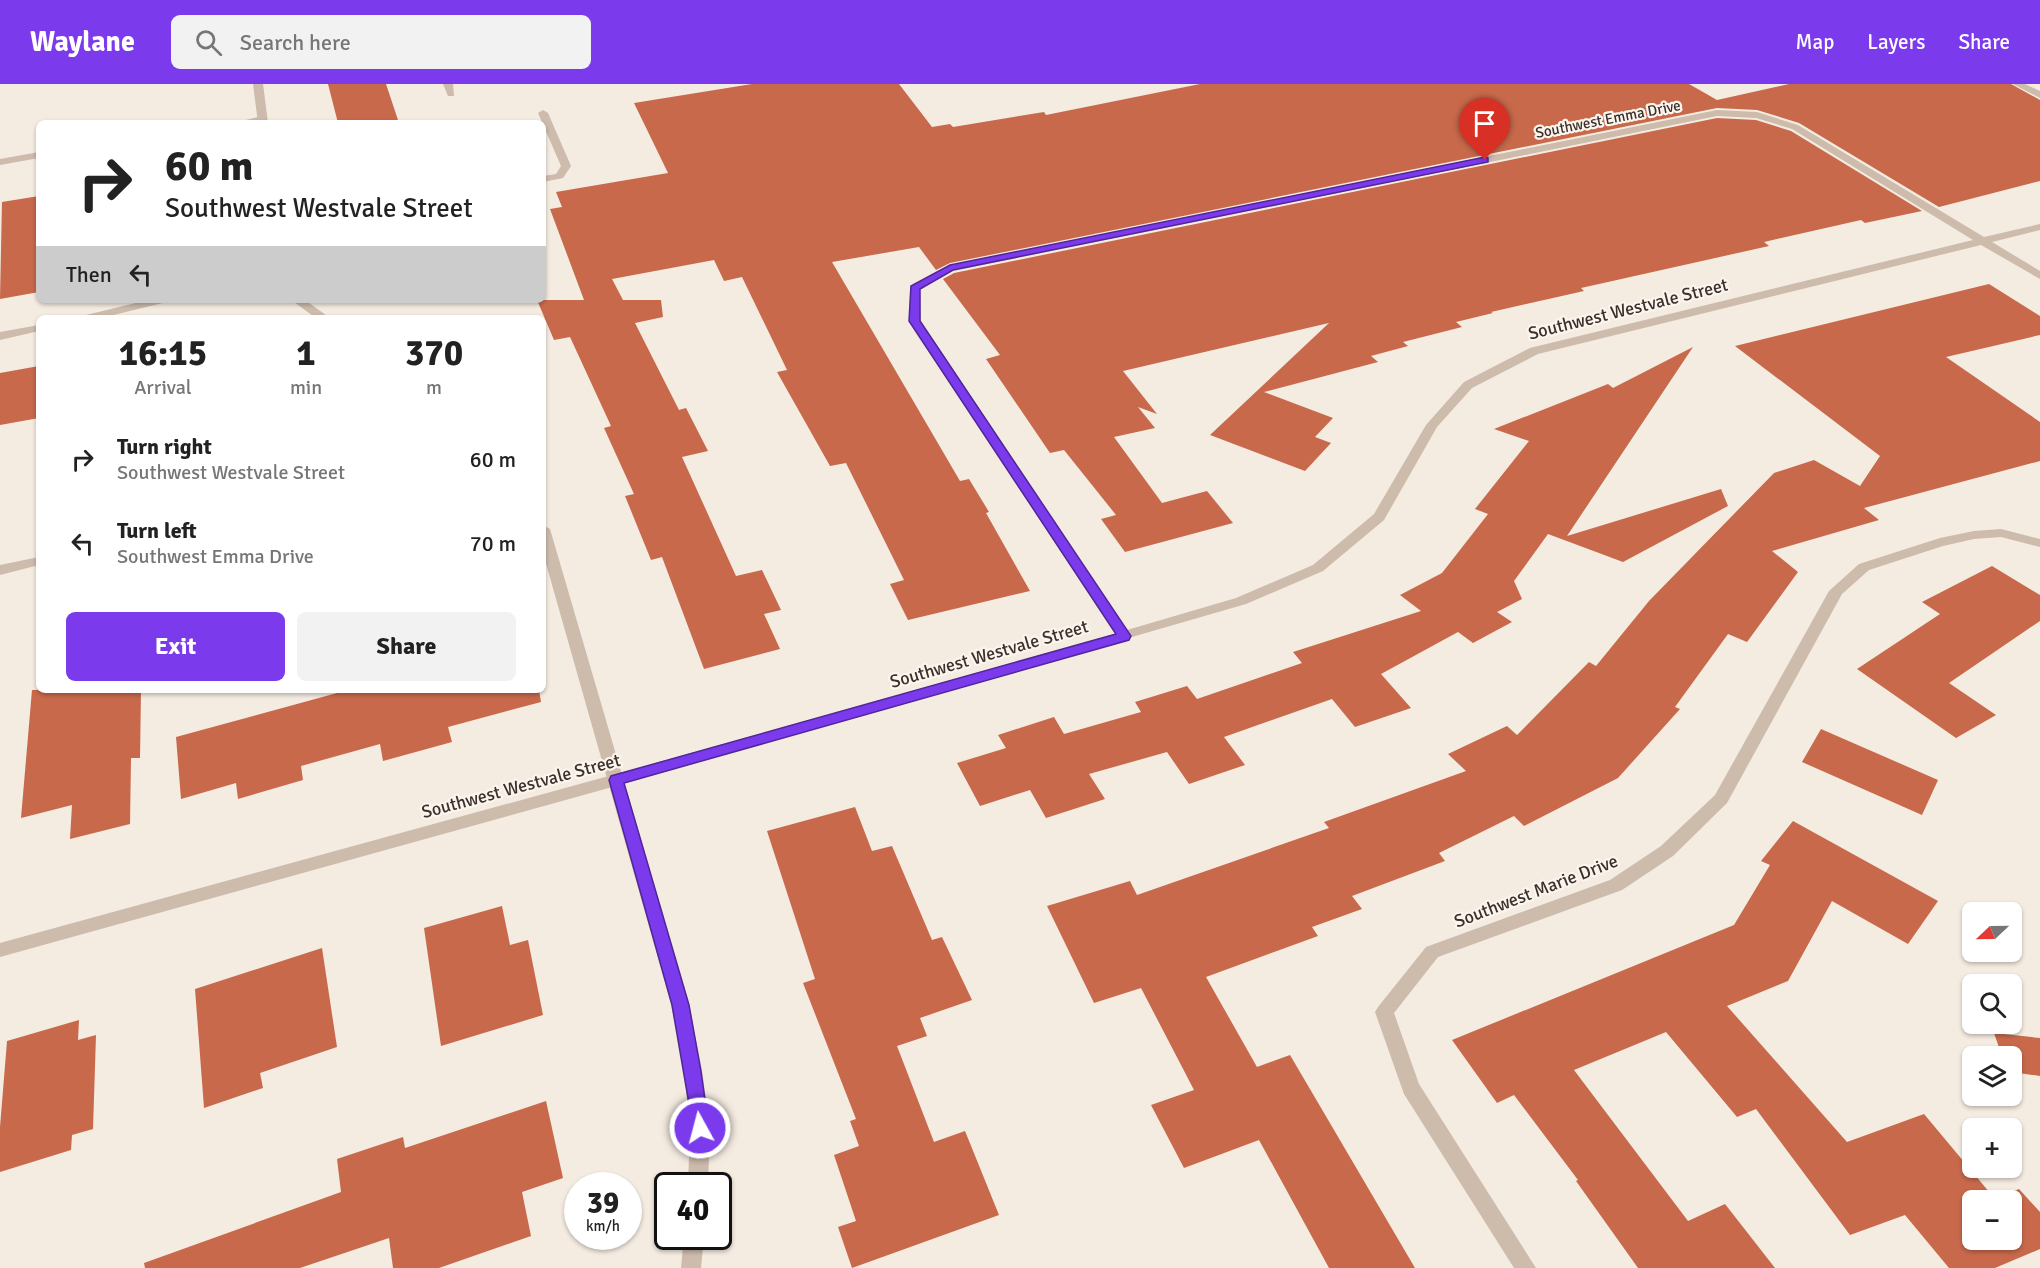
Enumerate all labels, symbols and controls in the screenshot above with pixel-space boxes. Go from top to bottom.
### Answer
search box [171,15,591,69]
text: Waylane [30,25,135,59]
icon: search [192,26,225,59]
text: Search here [240,29,351,56]
text: Map [1796,29,1834,55]
text: Layers [1867,29,1925,55]
text: Share [1958,29,2010,55]
street label: Southwest Emma Drive [1534,96,1682,142]
pin [1459,98,1510,160]
icon: arrive [1468,107,1501,140]
text: 60 m [165,141,254,192]
icon: right [66,144,144,222]
text: Southwest Westvale Street [165,192,473,225]
icon: left [124,258,157,291]
text: Then [66,261,112,288]
street label: Southwest Westvale Street [1526,274,1730,344]
text: 16:15 [119,331,207,376]
text: 1 [296,331,316,376]
text: 370 [405,331,463,376]
text: Arrival [134,375,192,400]
text: min [290,375,322,400]
text: m [426,375,442,400]
text: Turn right [117,433,212,460]
icon: right [66,443,99,476]
text: 60 m [470,446,516,473]
text: Southwest Westvale Street [117,460,345,485]
text: Turn left [117,517,197,544]
icon: left [66,527,99,560]
text: 70 m [470,530,516,557]
text: Southwest Emma Drive [117,544,314,569]
button: Exit [66,612,285,681]
button: Share [297,612,516,681]
street label: Southwest Westvale Street [887,615,1091,693]
street label: Southwest Westvale Street [419,749,623,823]
street label: Southwest Marie Drive [1451,850,1621,932]
north arrow [1962,902,2022,962]
map controls [1962,902,2022,1250]
button: search [1962,974,2022,1034]
button: layers [1962,1046,2022,1106]
position arrow [668,1096,732,1160]
button: + [1962,1118,2022,1178]
speed limit sign: 40 [654,1172,732,1250]
text: 39 [587,1185,619,1222]
button: − [1962,1190,2022,1250]
text: km/h [586,1217,620,1235]

